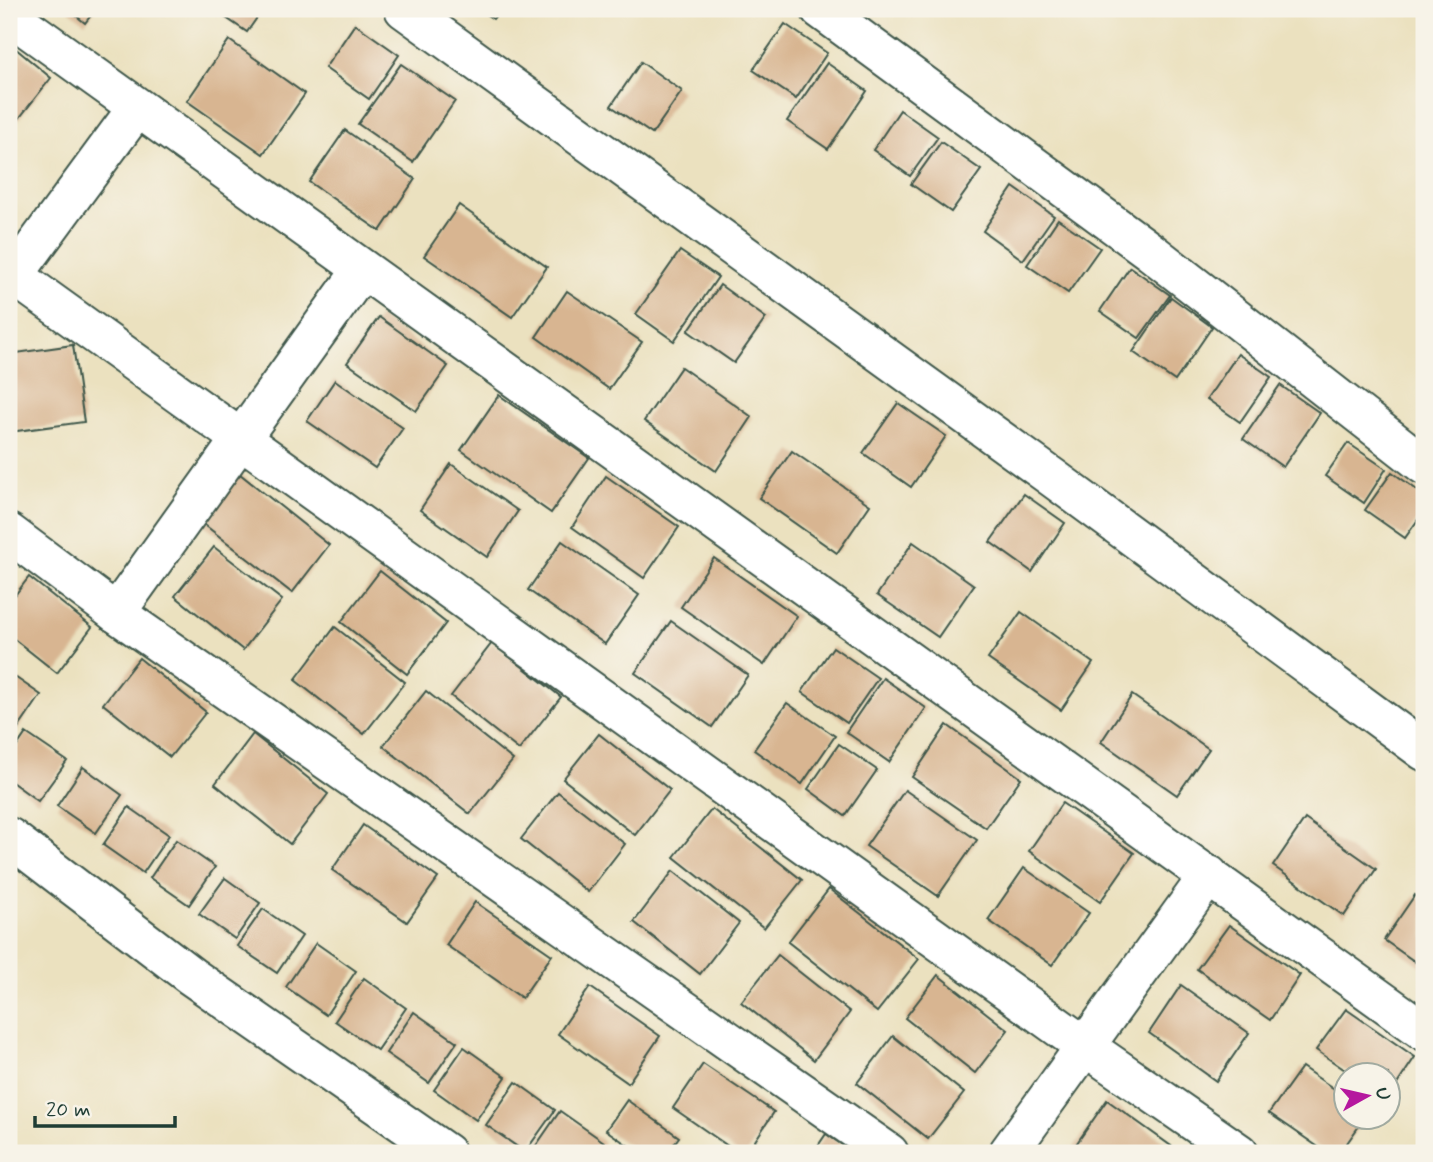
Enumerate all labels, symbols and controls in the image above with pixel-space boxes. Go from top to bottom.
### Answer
north arrow [1332,1060,1402,1130]
scale bar [35,1085,175,1129]
text: U [1369,1086,1396,1102]
text: 20 m [46,1096,91,1124]

